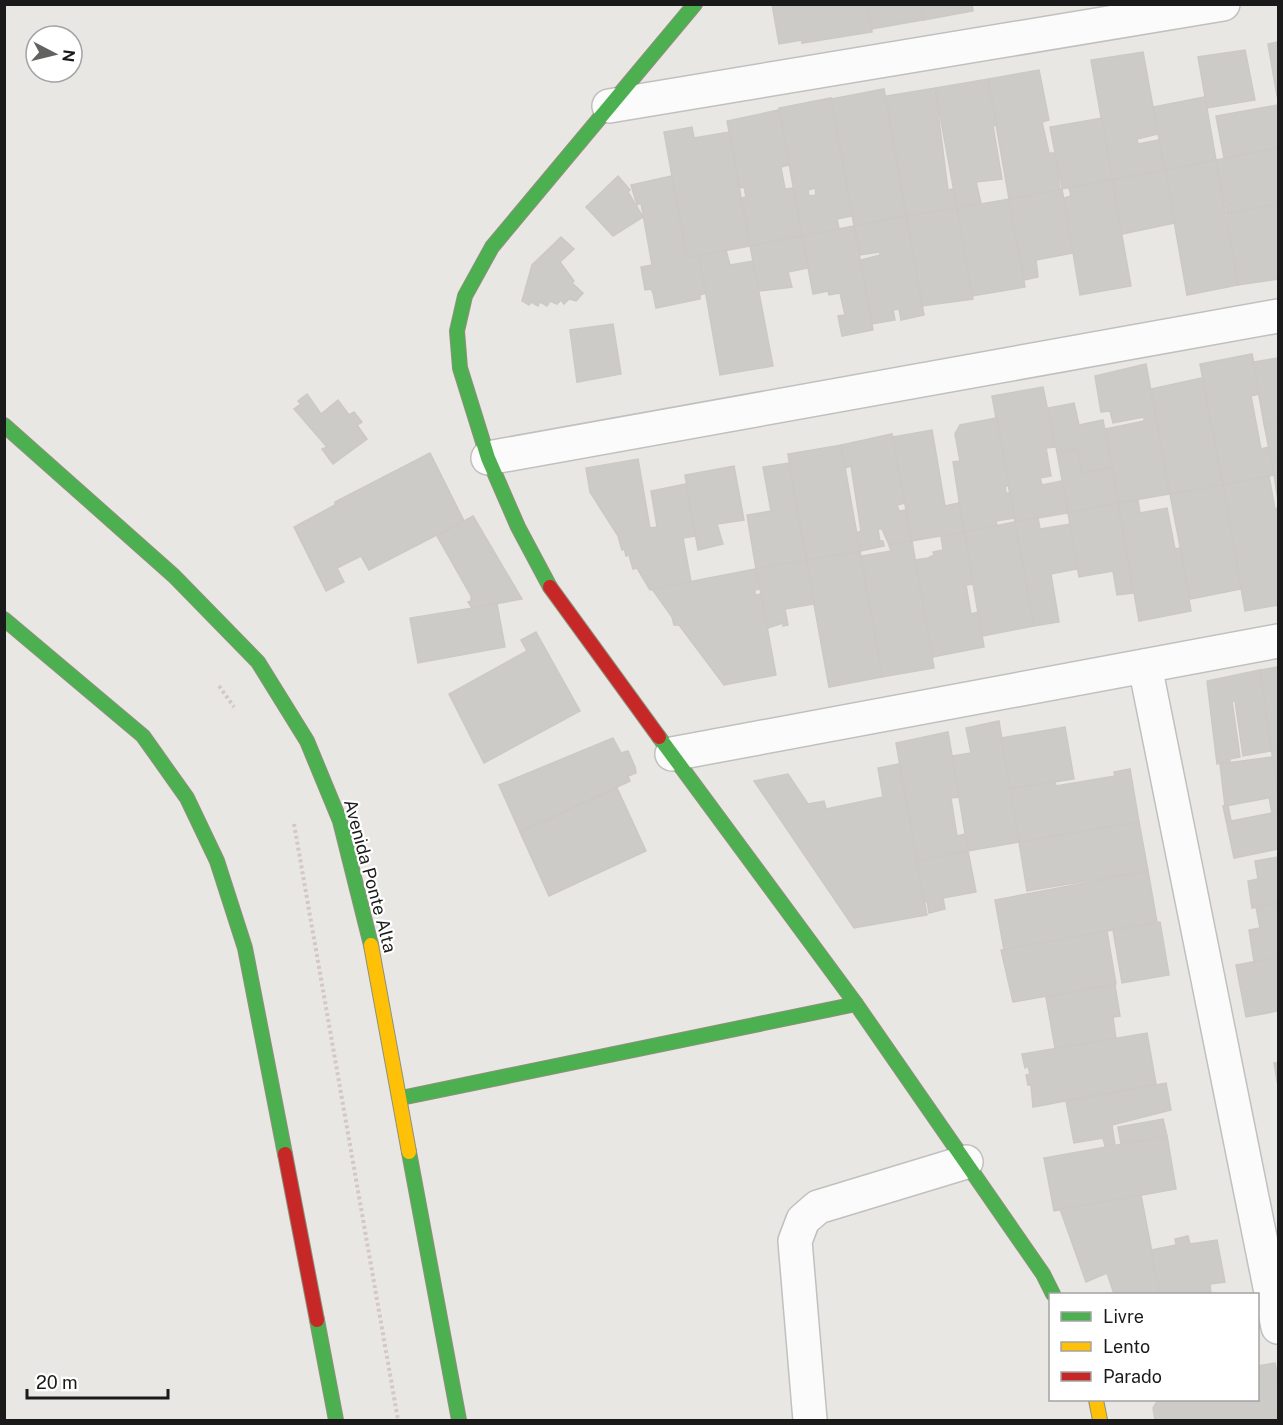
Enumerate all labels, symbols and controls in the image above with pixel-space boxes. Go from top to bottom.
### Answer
north arrow [24,24,84,84]
text: N [58,48,79,63]
street label: Avenida Ponte Alta [340,797,401,955]
legend [1049,1293,1259,1401]
text: Livre [1103,1306,1144,1327]
text: Lento [1103,1336,1150,1357]
scale bar [27,1362,168,1400]
text: Parado [1103,1366,1162,1387]
text: 20 m [36,1372,78,1393]

